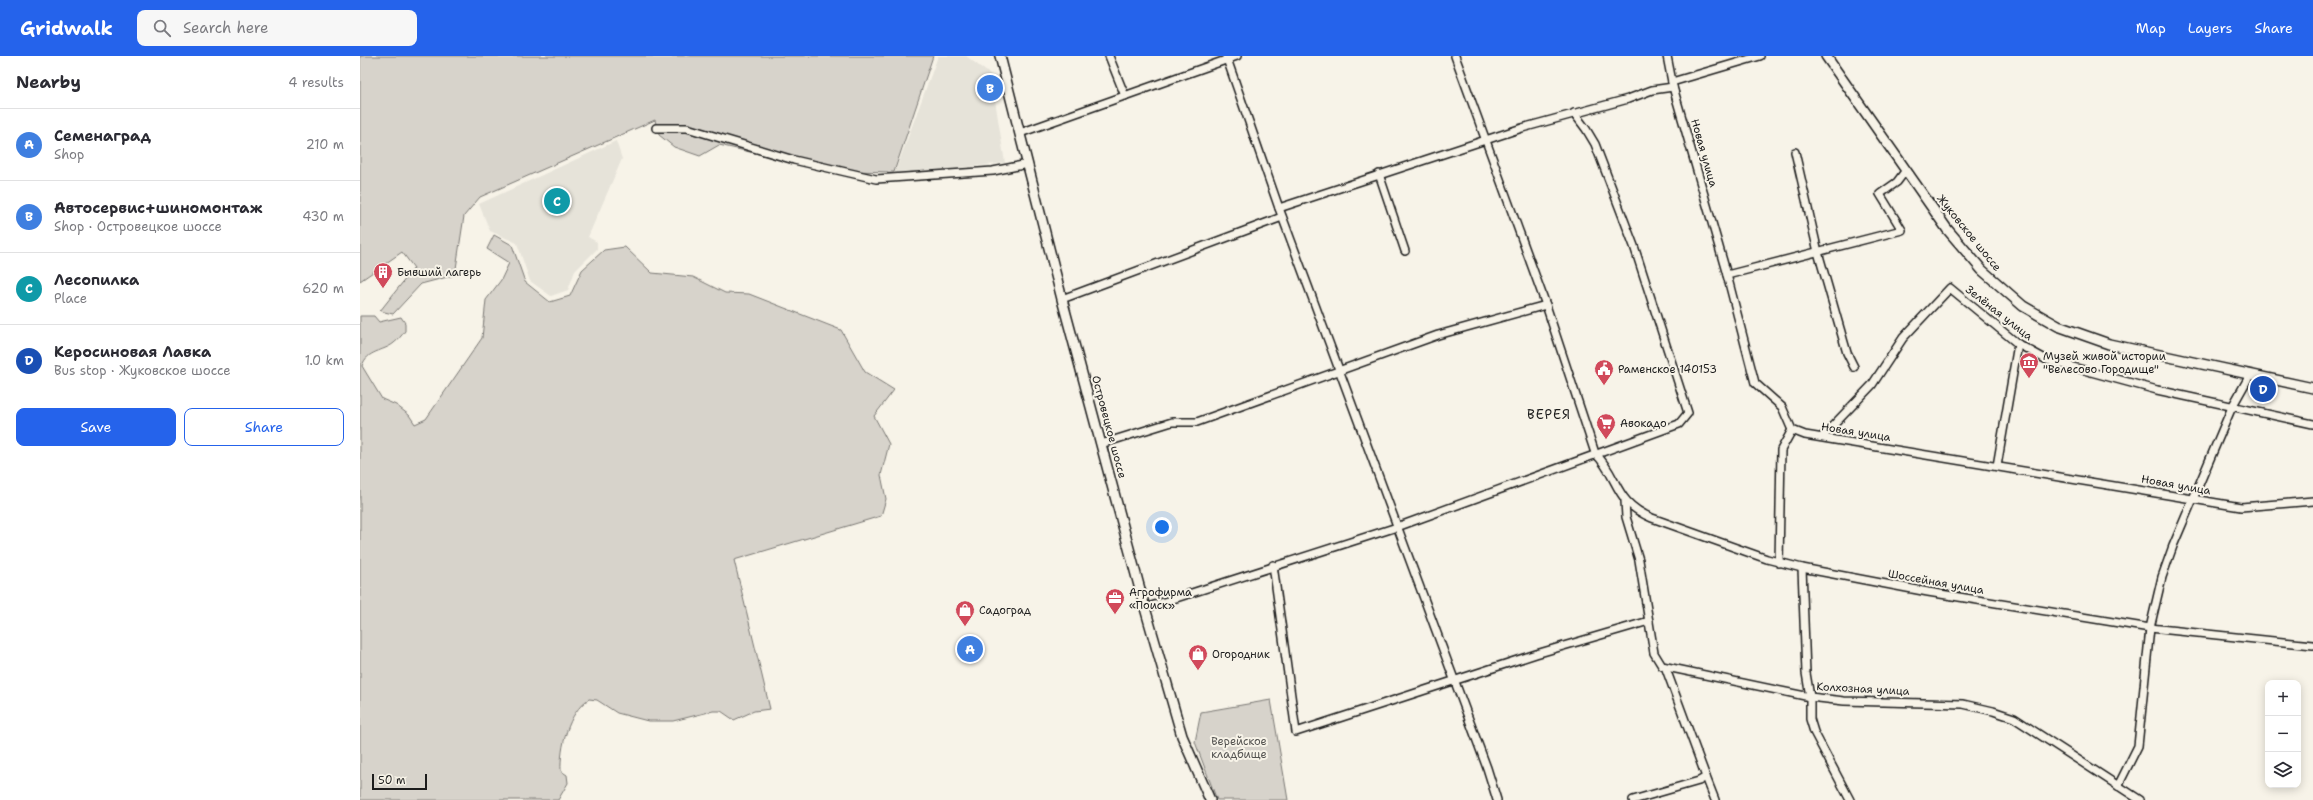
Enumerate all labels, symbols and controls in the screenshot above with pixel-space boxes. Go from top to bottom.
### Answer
search box [137,10,417,46]
text: Gridwalk [20,16,113,41]
icon: search [151,17,173,39]
text: Search here [183,18,269,38]
text: Map [2136,19,2166,37]
text: Layers [2188,19,2232,37]
text: Share [2254,19,2293,37]
text: Nearby [16,71,81,93]
pin: B [977,73,1003,103]
text: 4 results [288,74,344,91]
street label: Новая улица [1687,117,1721,189]
text: Семенаград [54,126,151,146]
text: A [24,136,34,153]
text: 210 m [306,136,344,153]
text: Shop [54,146,84,163]
pin: C [544,186,570,216]
street label: Жуковское шоссе [1933,192,2005,274]
text: Автосервис+шиномонтаж [54,198,262,218]
text: B [25,208,33,225]
text: 430 m [302,208,344,225]
text: Shop · Островецкое шоссе [54,218,222,235]
building icon: Бывший лагерь [372,261,394,289]
place label: Бывший лагерь [397,265,481,280]
text: Лесопилка [54,270,139,290]
text: C [25,280,33,297]
text: 620 m [302,280,344,297]
street label: Зелёная улица [1962,282,2036,344]
text: Place [54,290,87,307]
text: Керосиновая Лавка [54,342,211,362]
place label: Музей живой истории "Велесово Городище" [2043,349,2166,377]
museum icon: Музей живой истории "Велесово Городище" [2018,351,2040,379]
text: D [24,352,34,369]
text: 1.0 km [305,352,344,369]
public building icon: Раменское 140153 [1593,358,1615,386]
text: Bus stop · Жуковское шоссе [54,362,231,379]
place label: Раменское 140153 [1618,362,1717,377]
street label: Островецкое шоссе [1088,374,1130,480]
pin: D [2250,374,2276,404]
district label: ВЕРЕЯ [1527,406,1571,423]
button: Save [16,408,176,446]
button: Share [184,408,344,446]
supermarket icon: Авокадо [1595,412,1617,440]
place label: Авокадо [1620,416,1667,431]
street label: Новая улица [1820,419,1892,445]
street label: Новая улица [2140,472,2212,499]
your location [1152,517,1172,537]
street label: Шоссейная улица [1887,566,1985,598]
place label: Агрофирма «Поиск» [1129,585,1192,613]
office icon: Агрофирма «Поиск» [1104,587,1126,615]
shop icon: Садоград [954,599,976,627]
place label: Садоград [979,603,1031,618]
pin: A [957,634,983,664]
shop icon: Огородник [1187,643,1209,671]
place label: Огородник [1212,647,1270,662]
street label: Колхозная улица [1816,679,1910,699]
map controls [2265,680,2301,788]
button: + [2265,680,2301,716]
button: − [2265,716,2301,752]
park label: Верейское кладбище [1211,734,1267,762]
button: layers [2265,752,2301,788]
scale bar [372,772,427,791]
text: 50 m [378,773,406,788]

